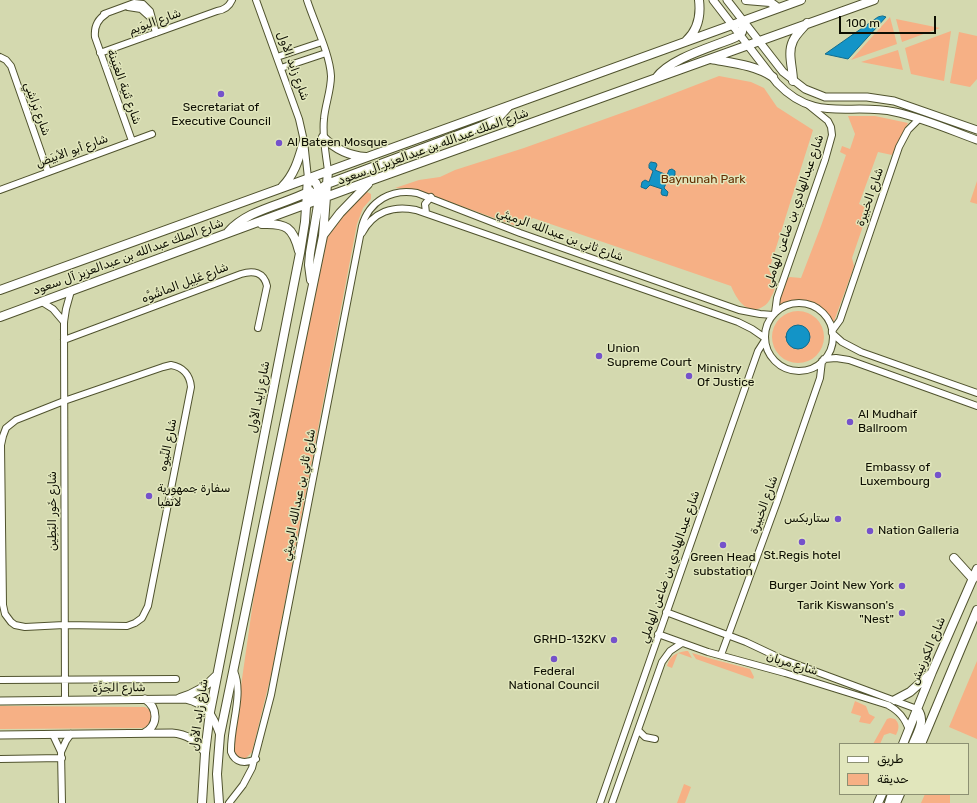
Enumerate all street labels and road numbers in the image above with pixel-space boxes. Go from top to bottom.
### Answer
street label: شارع البوَيم [127,6,183,38]
street label: شارع زايد الأول [274,29,312,103]
street label: شارع ثَنية الغبَينة [104,47,144,127]
street label: شارع بَراشِي [21,80,53,138]
street label: شارع الملك عبدالله بن عبدالعزيز آل سعود [335,106,531,188]
street label: شارع أبو الأبيَض [34,131,110,171]
street label: شارع عبدالهادي بن ضاعن الهاملي [761,133,827,289]
street label: شارع الخبيرة [853,166,887,228]
street label: شارع ثاني بن عبدالله الرميثي [495,205,625,265]
street label: شارع الملك عبدالله بن عبدالعزيز آل سعود [30,216,226,298]
street label: شارع غَلِيل الماشُوَّه [139,260,231,306]
street label: شارع زايد الأول [245,360,273,434]
street label: شارع النِّيوه [156,417,180,473]
street label: شارع ثاني بن عبدالله الرميثي [279,428,319,562]
street label: شارع خَور البَطِين [46,471,60,551]
street label: شارع الخبيرة [747,474,781,536]
street label: شارع عبدالهادي بن ضاعن الهاملي [637,489,703,645]
street label: شارع الكورنيش [907,615,949,687]
street label: شارع مربان [764,649,820,679]
street label: شارع زايد الأول [187,678,211,752]
street label: شارع الجَزَّة [92,680,146,696]

